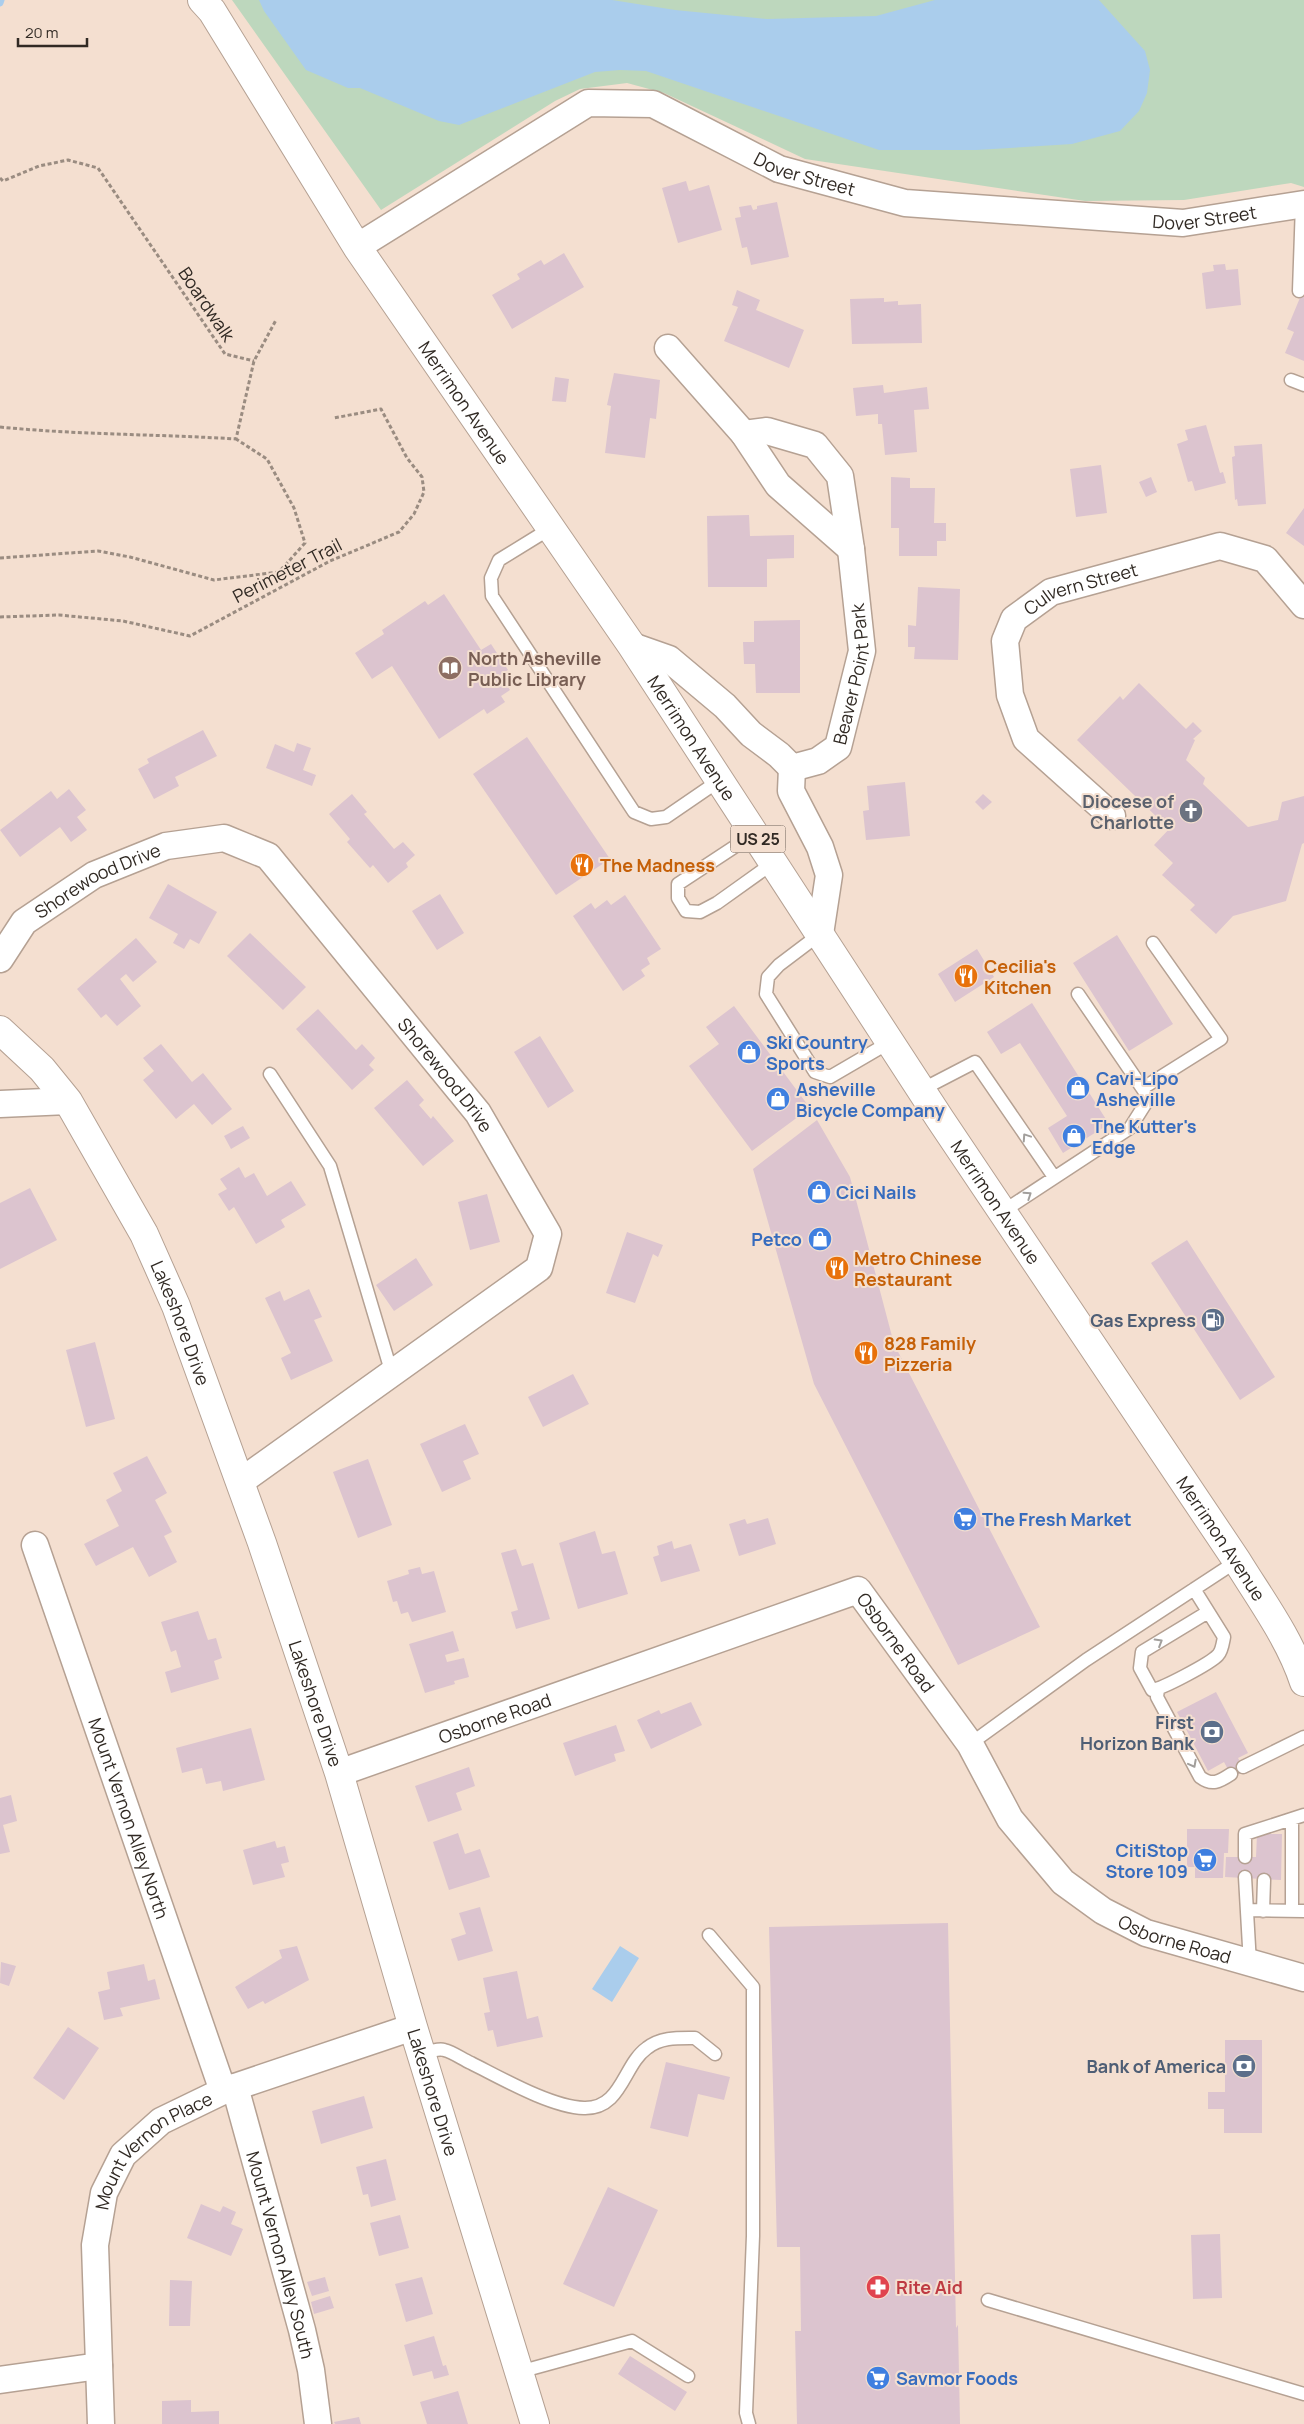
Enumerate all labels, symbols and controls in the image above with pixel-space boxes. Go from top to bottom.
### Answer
scale bar [18,15,86,47]
text: 20 m [25,22,58,43]
street label: Dover Street [750,146,858,201]
street label: Dover Street [1152,200,1258,235]
street label: Boardwalk [173,262,241,347]
street label: Merrimon Avenue [413,336,515,469]
street label: Perimeter Trail [228,532,346,608]
street label: Culvern Street [1018,557,1140,620]
street label: Beaver Point Park [827,601,874,747]
place label: North Asheville Public Library [468,646,602,691]
library icon: North Asheville Public Library [437,655,463,681]
street label: Merrimon Avenue [642,671,741,805]
place label: Diocese of Charlotte [1082,789,1174,834]
church icon: Diocese of Charlotte [1178,798,1204,824]
road number: US 25 [730,826,786,852]
street label: Shorewood Drive [30,837,164,924]
restaurant icon: The Madness [569,852,595,878]
place label: The Madness [600,853,715,877]
place label: Cecilia's Kitchen [984,954,1057,999]
restaurant icon: Cecilia's Kitchen [953,963,979,989]
street label: Shorewood Drive [393,1012,498,1136]
place label: Ski Country Sports [766,1030,868,1075]
shop icon: Ski Country Sports [736,1039,762,1065]
place label: Cavi-Lipo Asheville [1096,1066,1179,1111]
shop icon: Cavi-Lipo Asheville [1065,1075,1091,1101]
place label: Asheville Bicycle Company [796,1077,945,1122]
shop icon: Asheville Bicycle Company [765,1086,791,1112]
place label: The Kutter's Edge [1092,1114,1197,1159]
shop icon: The Kutter's Edge [1061,1123,1087,1149]
one-way arrow [1023,1133,1032,1143]
street label: Merrimon Avenue [946,1135,1046,1269]
shop icon: Cici Nails [806,1179,832,1205]
place label: Cici Nails [836,1180,916,1204]
one-way arrow [1022,1192,1032,1201]
shop icon: Petco [807,1226,833,1252]
place label: Petco [751,1227,802,1251]
place label: Metro Chinese Restaurant [854,1246,982,1291]
restaurant icon: Metro Chinese Restaurant [824,1255,850,1281]
street label: Lakeshore Drive [145,1257,216,1389]
fuel station icon: Gas Express [1200,1307,1226,1333]
place label: Gas Express [1090,1308,1196,1332]
place label: 828 Family Pizzeria [884,1331,976,1376]
restaurant icon: 828 Family Pizzeria [853,1340,879,1366]
street label: Merrimon Avenue [1171,1471,1271,1605]
supermarket icon: The Fresh Market [952,1506,978,1532]
place label: The Fresh Market [982,1507,1132,1531]
street label: Osborne Road [852,1588,940,1697]
street label: Lakeshore Drive [283,1637,348,1770]
one-way arrow [1154,1639,1163,1649]
street label: Osborne Road [435,1687,554,1749]
place label: First Horizon Bank [1080,1710,1195,1755]
street label: Mount Vernon Alley North [83,1715,175,1922]
bank icon: First Horizon Bank [1199,1719,1225,1745]
one-way arrow [1187,1758,1197,1767]
place label: CitiStop Store 109 [1105,1838,1188,1883]
supermarket icon: CitiStop Store 109 [1192,1847,1218,1873]
street label: Osborne Road [1114,1909,1234,1969]
street label: Lakeshore Drive [402,2026,464,2159]
bank icon: Bank of America [1231,2053,1257,2079]
place label: Bank of America [1086,2054,1226,2078]
street label: Mount Vernon Place [89,2086,216,2212]
street label: Mount Vernon Alley South [241,2148,320,2361]
pharmacy icon: Rite Aid [865,2274,891,2300]
place label: Rite Aid [896,2275,963,2299]
supermarket icon: Savmor Foods [865,2365,891,2391]
place label: Savmor Foods [896,2366,1018,2390]

